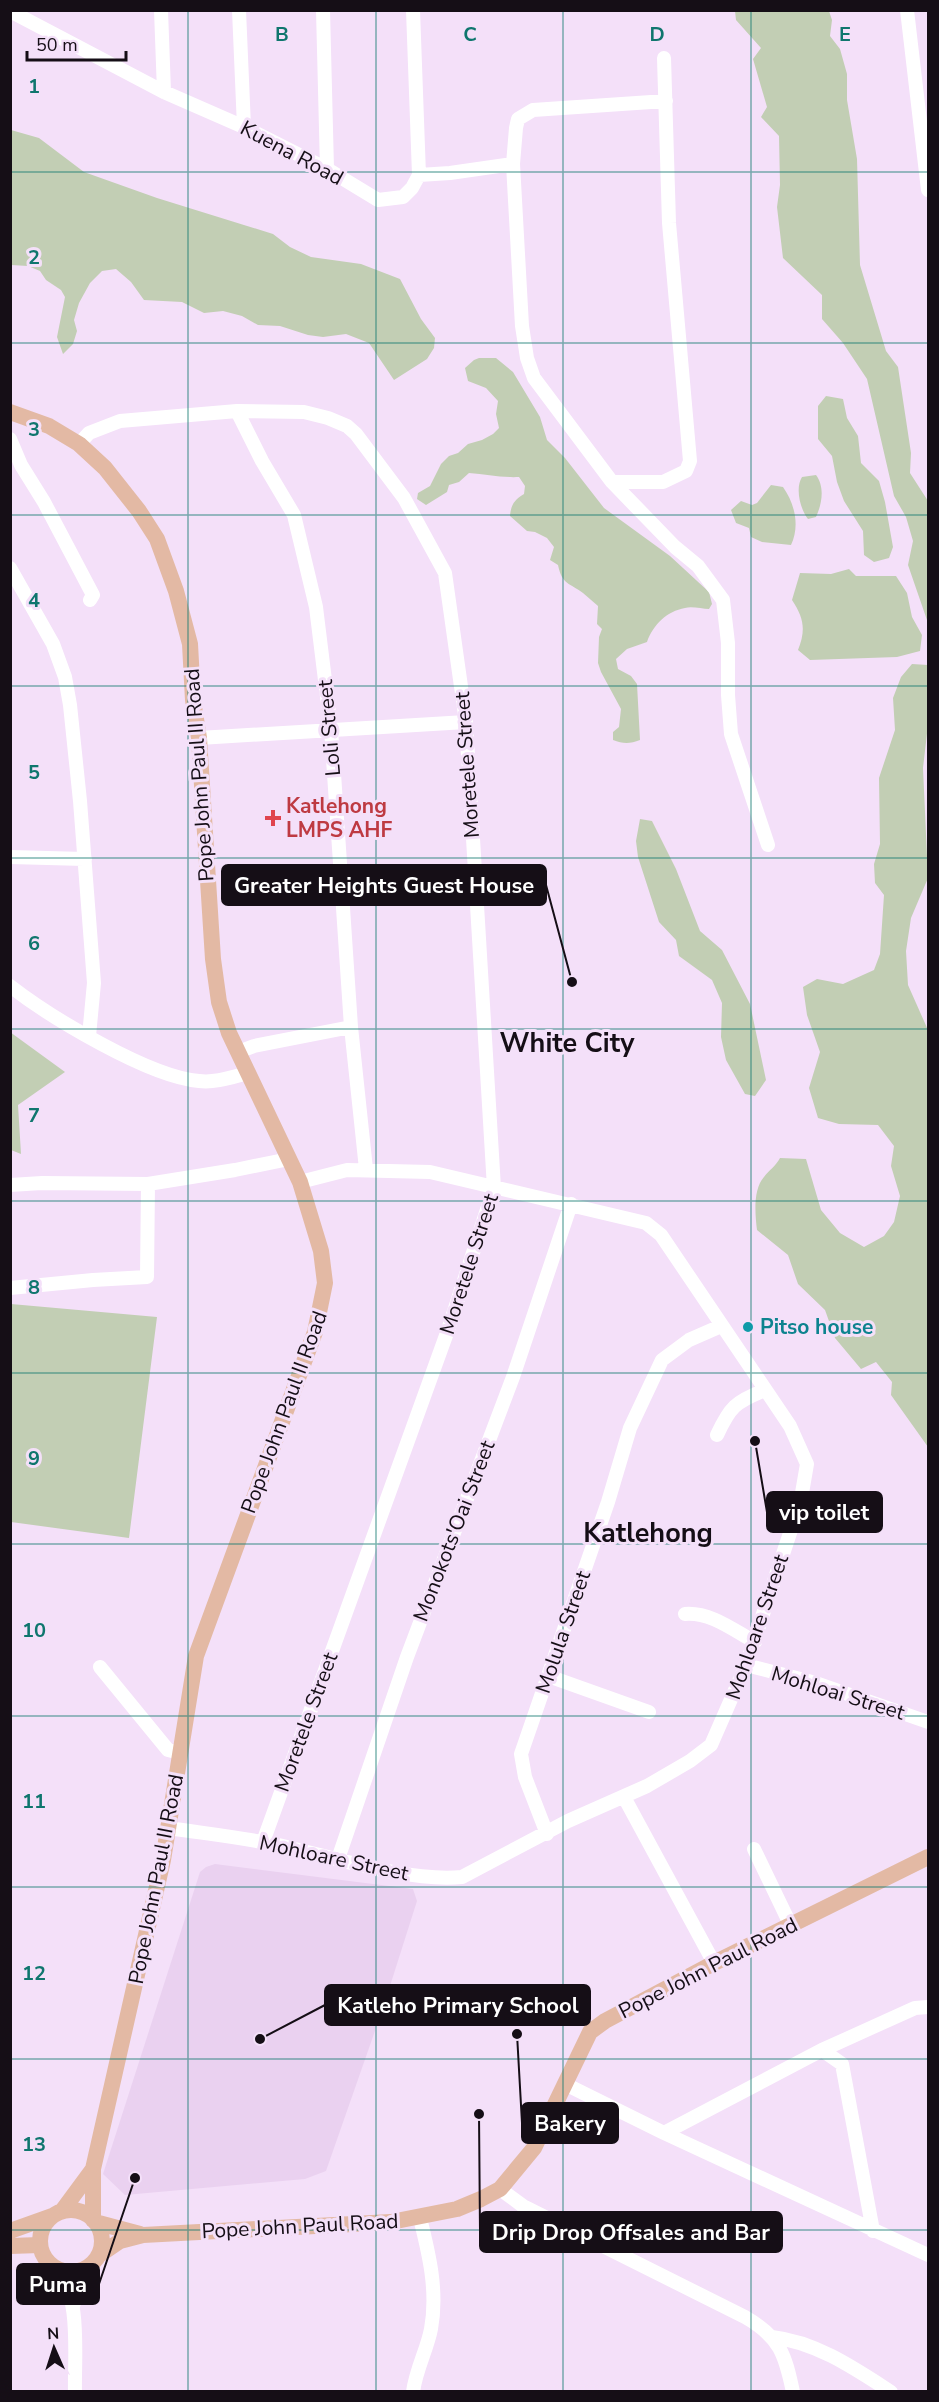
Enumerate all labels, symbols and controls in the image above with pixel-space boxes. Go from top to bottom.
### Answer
text: B [275,21,289,48]
text: C [463,21,477,48]
text: D [649,21,665,48]
text: E [839,21,851,48]
scale bar [27,24,126,62]
text: 50 m [36,33,78,57]
text: 1 [28,73,40,100]
street label: Kuena Road [235,114,349,192]
text: 2 [28,244,40,271]
text: 3 [28,416,40,443]
text: 4 [28,587,40,614]
street label: Pope John Paul II Road [178,668,220,882]
street label: Loli Street [311,678,347,777]
street label: Moretele Street [448,690,486,839]
text: 5 [28,759,40,786]
place label: Katlehong LMPS AHF [286,792,392,844]
marker: Katlehong LMPS AHF [264,809,282,827]
callout: Greater Heights Guest House [222,865,546,905]
text: Greater Heights Guest House [234,871,534,901]
text: 6 [28,930,40,957]
district label: White City [500,1025,635,1062]
text: 7 [28,1102,40,1129]
street label: Moretele Street [433,1189,505,1338]
text: 8 [28,1274,40,1301]
street label: Pope John Paul II Road [234,1307,334,1517]
place label: Pitso house [760,1313,873,1341]
marker: Pitso house [741,1320,755,1334]
street label: Monokots'Oai Street [407,1436,502,1626]
text: 9 [28,1445,40,1472]
callout: vip toilet [767,1492,882,1532]
text: vip toilet [778,1498,870,1528]
district label: Katlehong [583,1515,713,1552]
street label: Mohloare Street [719,1550,795,1703]
street label: Molula Street [529,1566,597,1697]
text: 10 [22,1617,46,1644]
street label: Moretele Street [268,1648,344,1796]
street label: Mohloai Street [768,1659,909,1727]
street label: Pope John Paul II Road [122,1772,190,1986]
text: 11 [22,1788,46,1815]
street label: Mohloare Street [257,1829,412,1888]
street label: Pope John Paul Road [614,1911,802,2025]
text: 12 [22,1960,46,1987]
callout: Katleho Primary School [325,1985,590,2025]
text: Katleho Primary School [337,1991,579,2021]
callout: Bakery [522,2103,618,2143]
text: Bakery [534,2109,606,2139]
text: 13 [22,2131,46,2158]
street label: Pope John Paul Road [201,2207,399,2245]
callout: Drip Drop Offsales and Bar [480,2212,782,2252]
text: Drip Drop Offsales and Bar [492,2218,770,2248]
callout: Puma [17,2264,99,2304]
text: Puma [29,2270,87,2300]
north arrow [24,2318,84,2378]
text: N [47,2323,60,2345]

